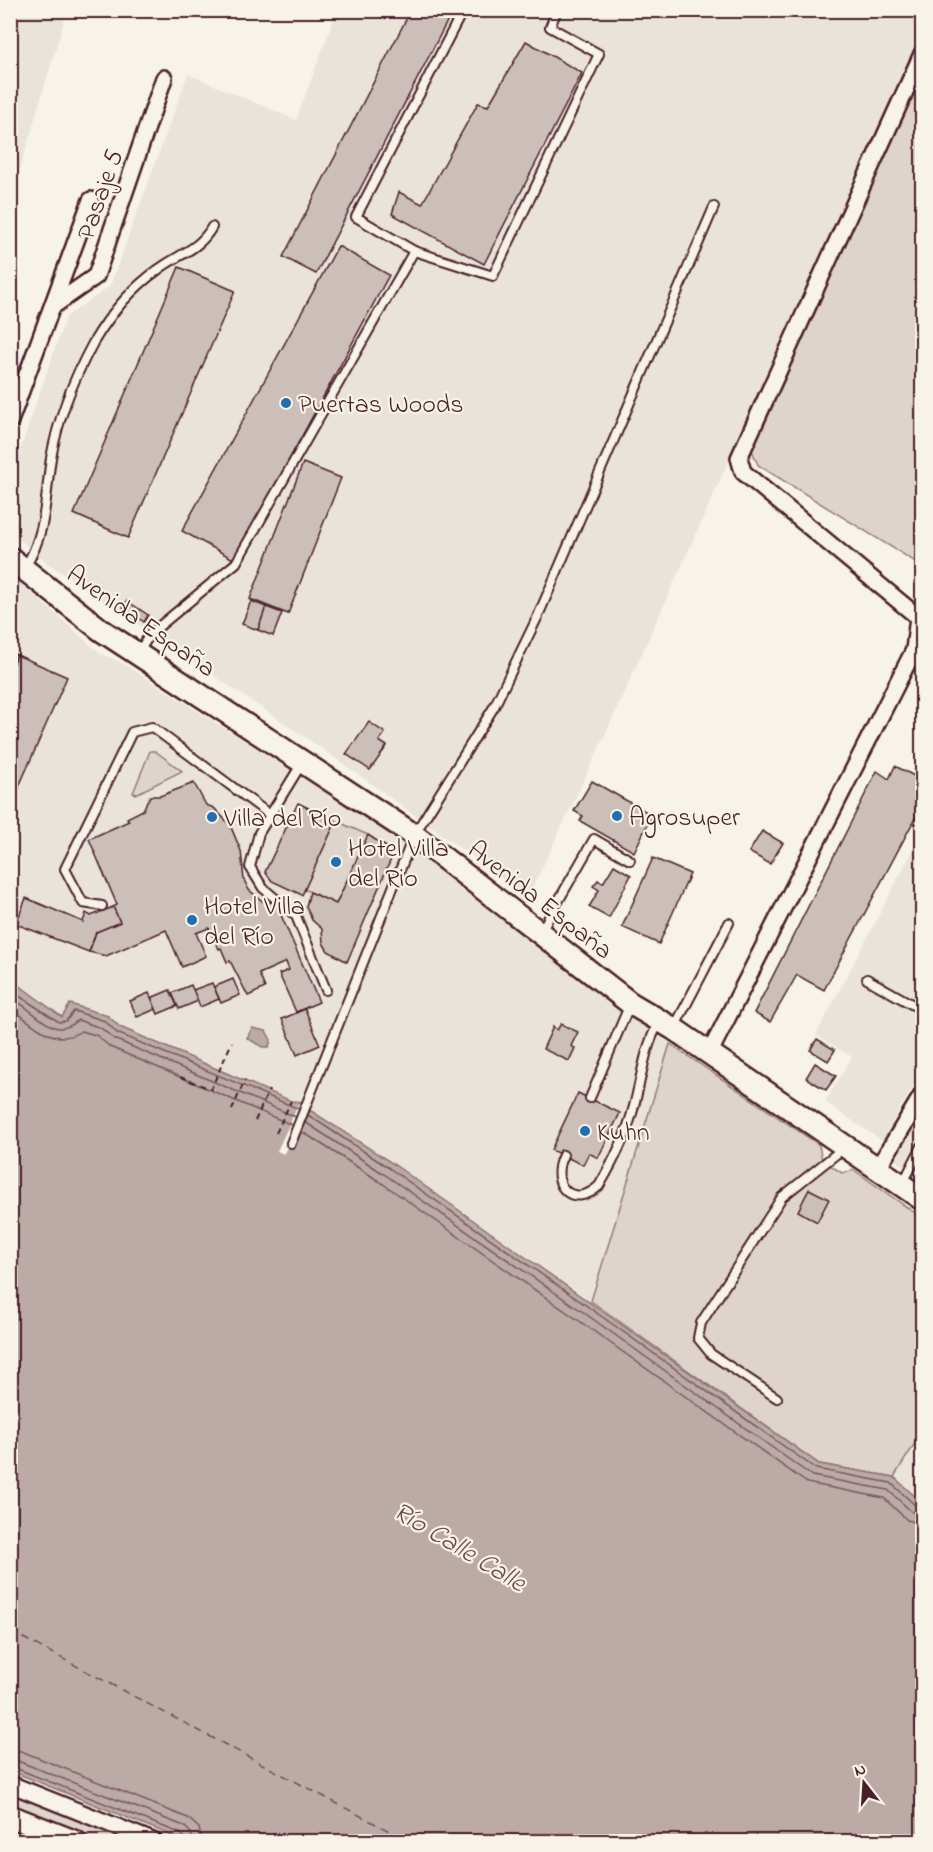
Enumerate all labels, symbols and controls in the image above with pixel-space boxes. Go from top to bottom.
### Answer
street label: Pasaje 5 [69,145,135,245]
place label: Puertas Woods [298,387,464,425]
marker: Puertas Woods [279,396,293,410]
street label: Avenida España [58,557,223,688]
place label: Agrosuper [629,800,741,838]
place label: Villa del Río [223,801,341,839]
marker: Agrosuper [610,809,624,823]
marker: Villa del Río [205,810,219,824]
place label: Hotel Villa del Rio [348,831,449,899]
street label: Avenida España [458,832,620,970]
marker: Hotel Villa del Rio [329,855,343,869]
place label: Hotel Villa del Río [204,889,305,957]
marker: Hotel Villa del Río [185,913,199,927]
place label: Kuhn [597,1115,650,1153]
marker: Kuhn [578,1124,592,1138]
water label: Río Calle Calle [385,1493,534,1604]
north arrow [834,1753,894,1813]
text: N [852,1757,869,1784]

